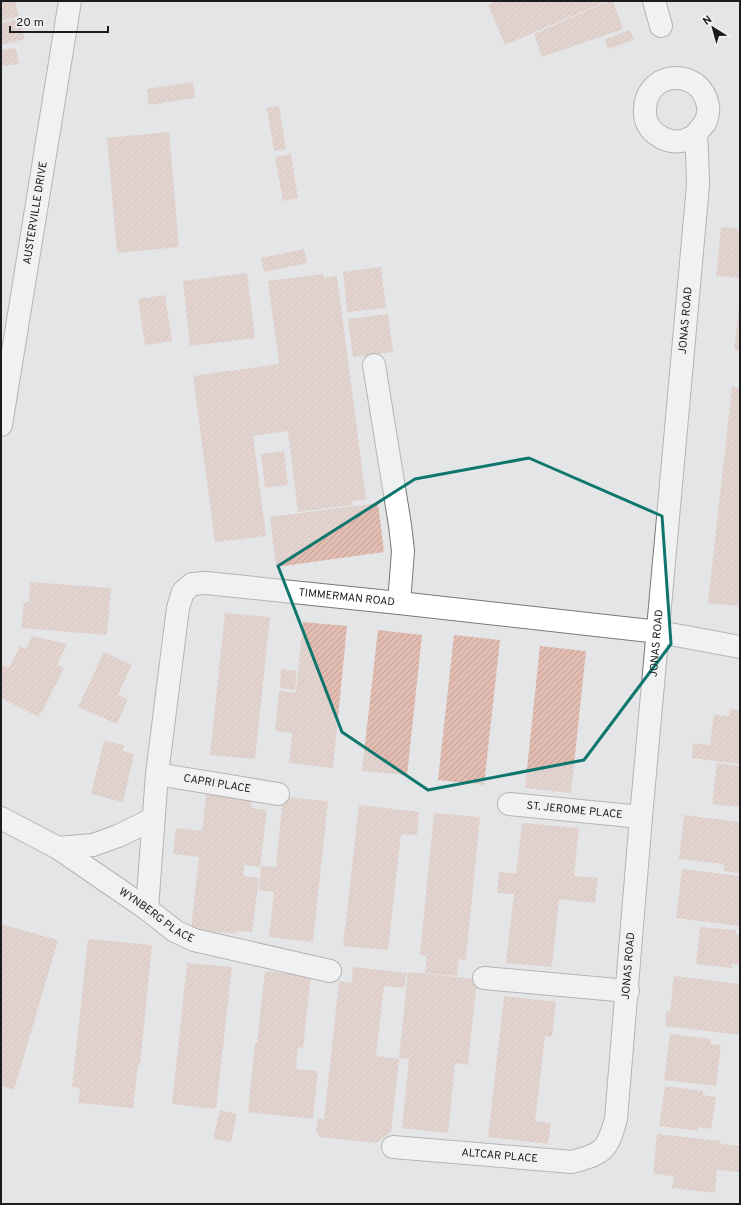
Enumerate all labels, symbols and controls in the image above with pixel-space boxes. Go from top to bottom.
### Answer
scale bar [10,8,108,34]
north arrow [693,8,733,48]
text: N [700,13,715,29]
text: 20 m [16,15,44,31]
street label: AUSTERVILLE DRIVE [20,160,51,265]
street label: JONAS ROAD [676,286,696,355]
street label: TIMMERMAN ROAD [298,586,396,610]
street label: JONAS ROAD [647,609,667,678]
street label: CAPRI PLACE [182,771,252,796]
street label: ST. JEROME PLACE [526,799,623,822]
street label: WYNBERG PLACE [116,885,197,946]
street label: JONAS ROAD [619,932,638,1000]
street label: ALTCAR PLACE [461,1146,538,1166]

